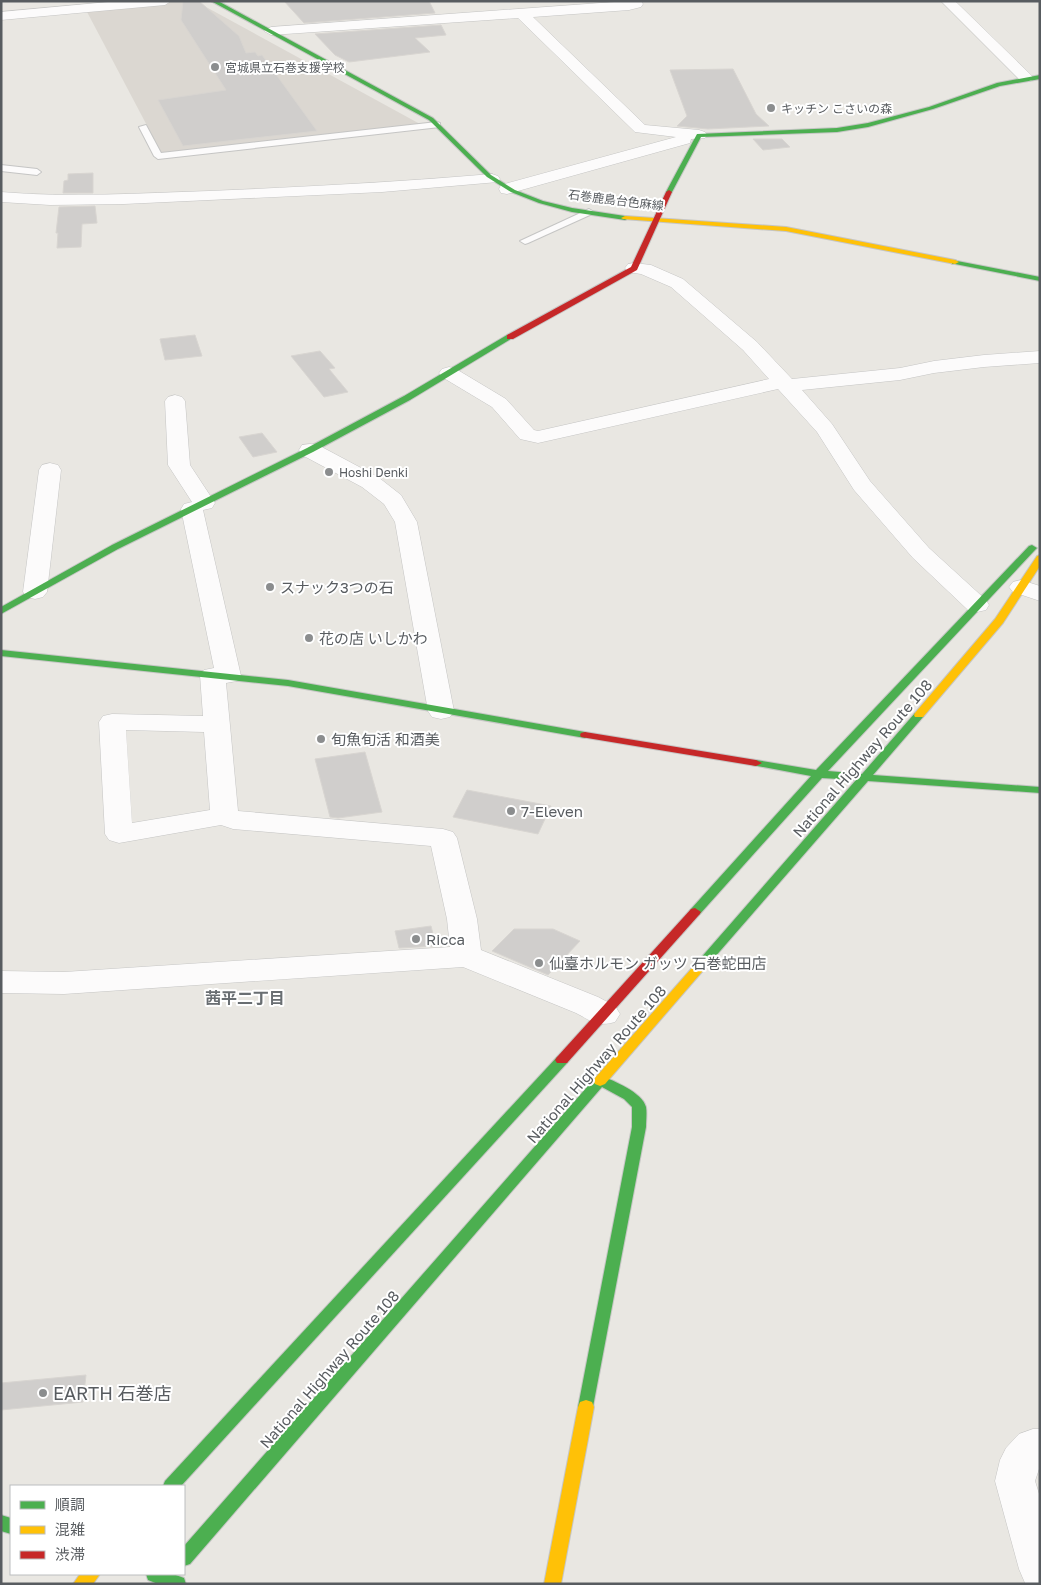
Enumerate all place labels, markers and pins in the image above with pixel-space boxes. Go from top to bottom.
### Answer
place label: 宮城県立石巻支援学校 [225,60,345,75]
marker: 宮城県立石巻支援学校 [209,61,221,73]
place label: キッチン こさいの森 [781,101,892,116]
marker: キッチン こさいの森 [765,102,777,114]
place label: Hoshi Denki [339,465,408,480]
marker: Hoshi Denki [323,466,335,478]
place label: スナック3つの石 [280,578,394,596]
marker: スナック3つの石 [264,581,276,593]
place label: 花の店 いしかわ [319,629,428,647]
marker: 花の店 いしかわ [303,632,315,644]
place label: 旬魚旬活 和酒美 [331,730,440,748]
marker: 旬魚旬活 和酒美 [315,733,327,745]
place label: 7-Eleven [521,802,583,820]
marker: 7-Eleven [505,805,517,817]
place label: Ricca [426,930,465,948]
marker: Ricca [410,933,422,945]
place label: 仙臺ホルモン ガッツ 石巻蛇田店 [549,954,767,972]
marker: 仙臺ホルモン ガッツ 石巻蛇田店 [533,957,545,969]
place label: EARTH 石巻店 [53,1382,171,1404]
marker: EARTH 石巻店 [37,1387,49,1399]

